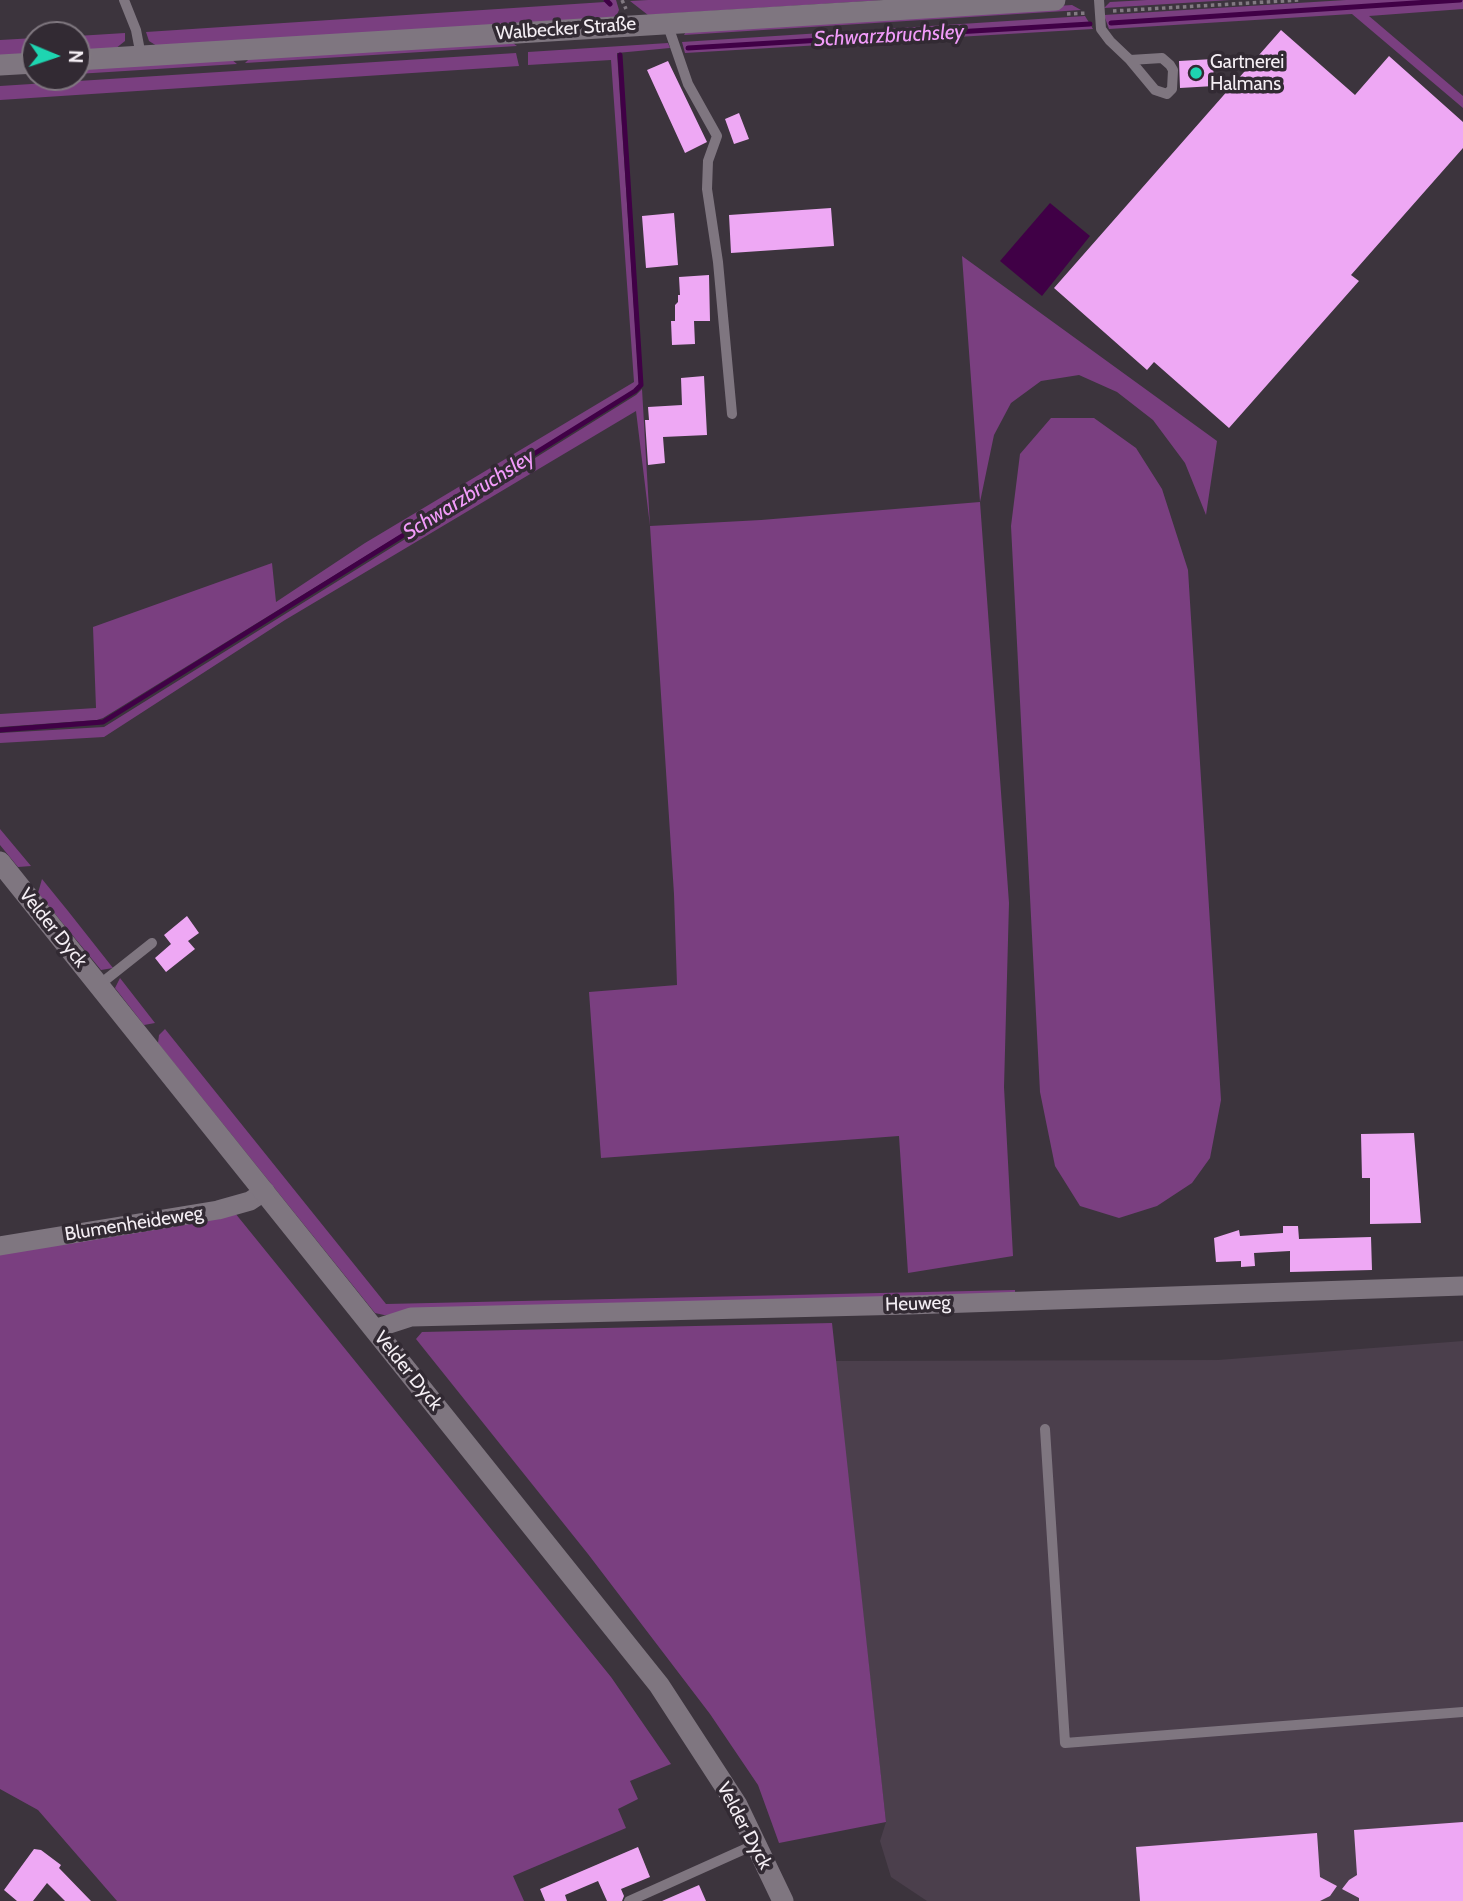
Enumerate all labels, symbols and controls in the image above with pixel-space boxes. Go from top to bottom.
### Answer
street label: Walbecker Straße [495,13,637,45]
water label: Schwarzbruchsley [813,19,965,53]
north arrow [21,21,91,91]
text: N [64,50,87,64]
place label: Gartnerei Halmans [1210,51,1284,95]
marker: Gartnerei Halmans [1188,65,1204,81]
water label: Schwarzbruchsley [399,444,539,546]
street label: Velder Dyck [14,884,92,972]
street label: Blumenheideweg [63,1202,205,1246]
street label: Heuweg [885,1291,951,1317]
street label: Velder Dyck [369,1327,447,1415]
street label: Velder Dyck [712,1778,776,1874]

